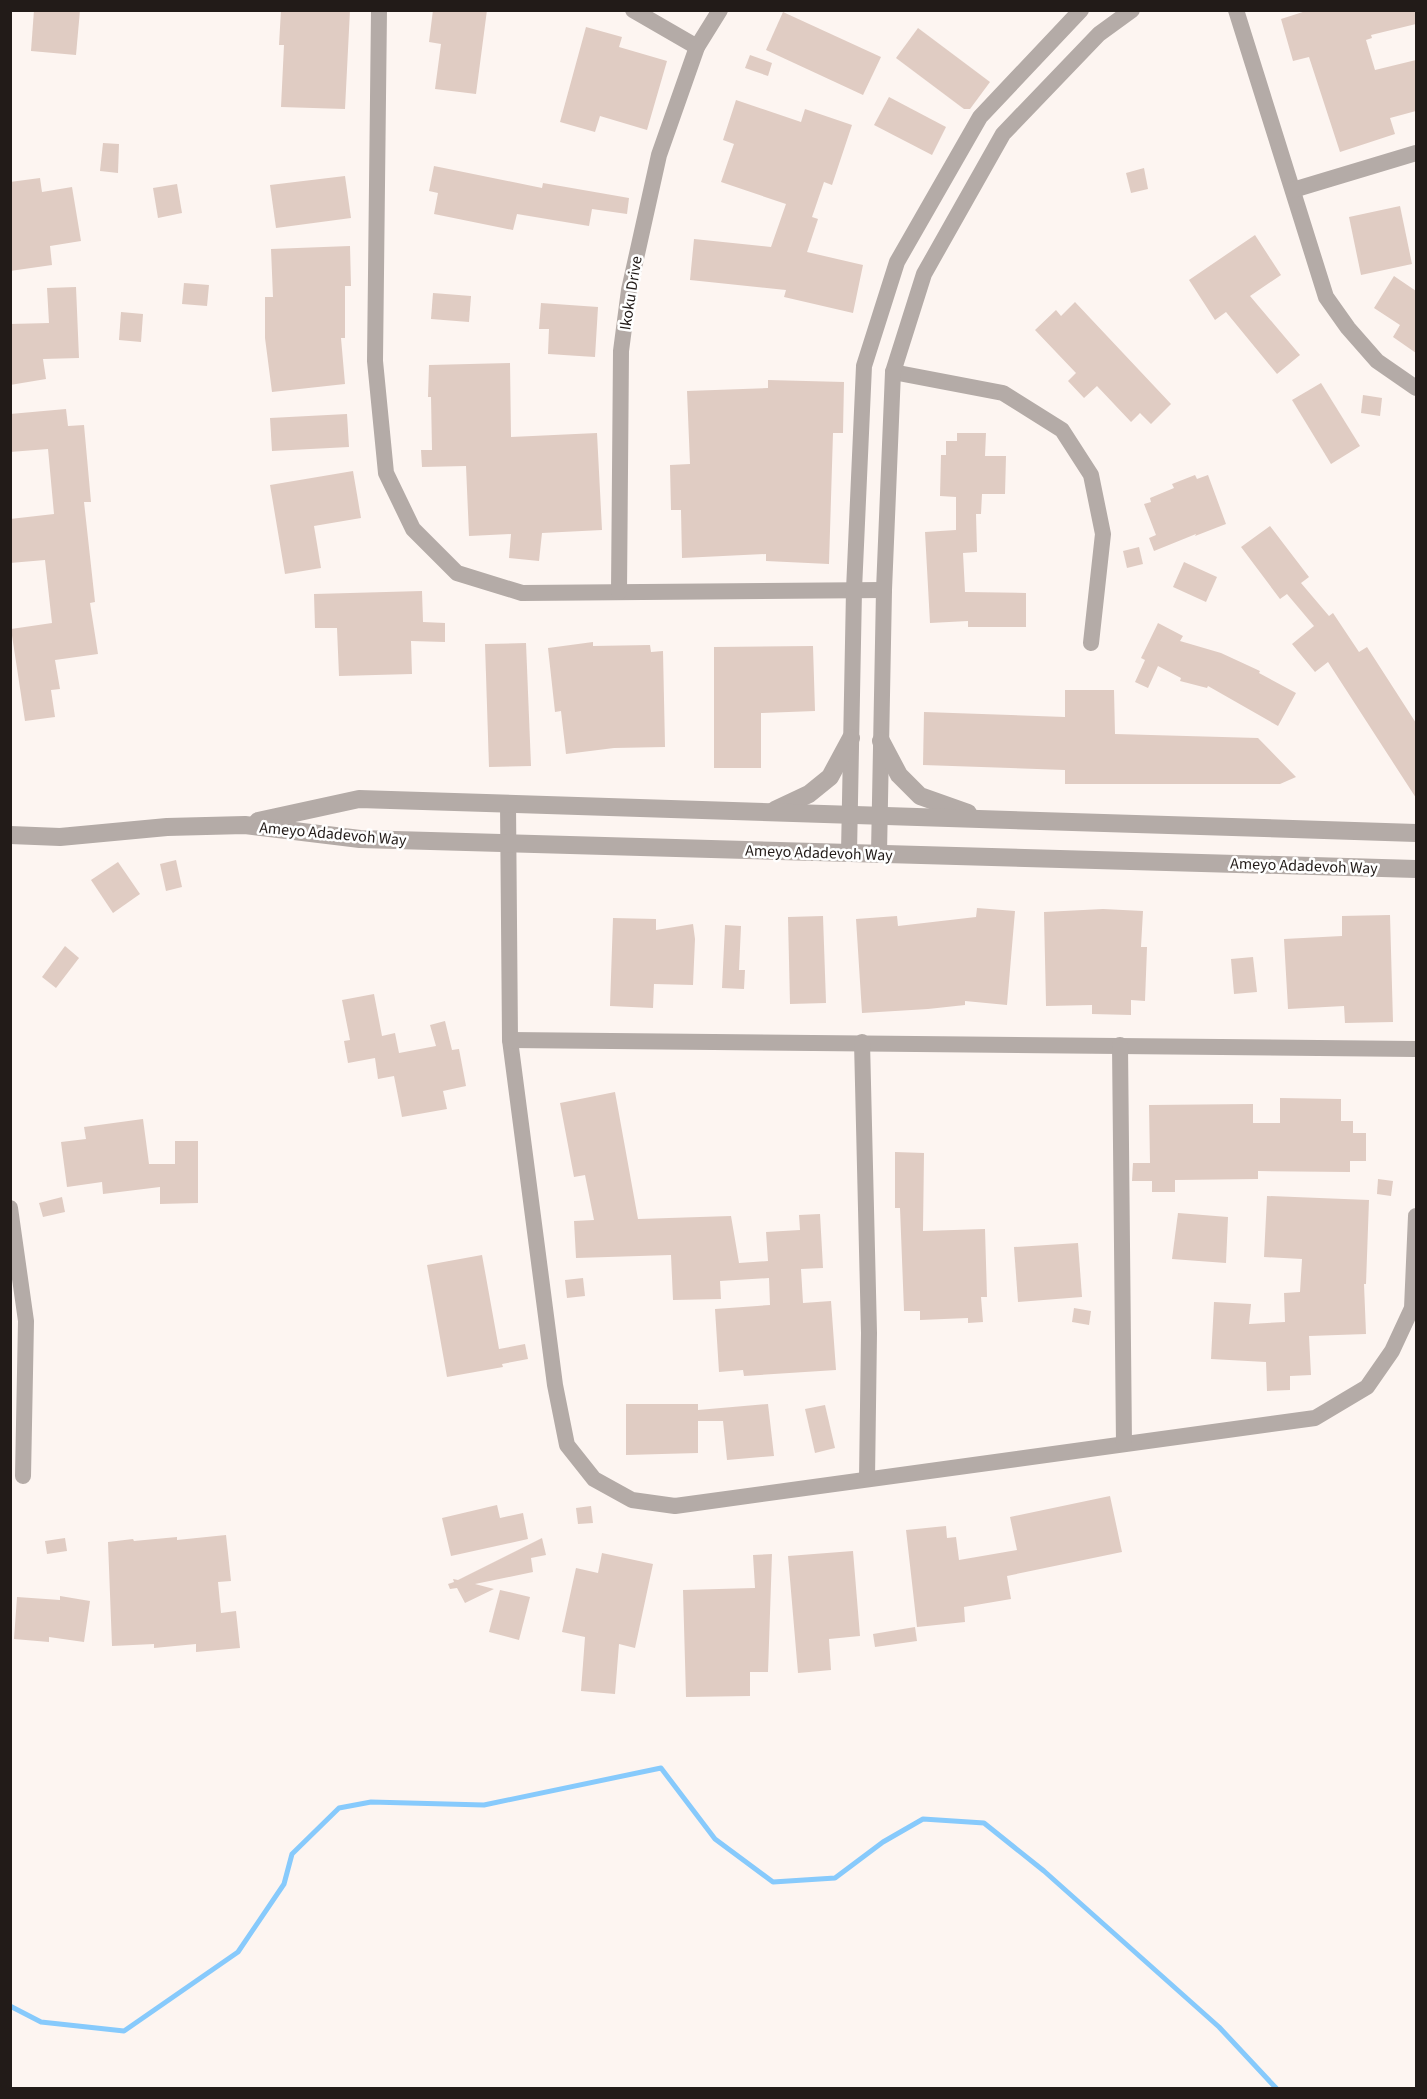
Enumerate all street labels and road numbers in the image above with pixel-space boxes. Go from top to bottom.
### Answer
street label: Ikoku Drive [614,254,648,332]
street label: Ameyo Adadevoh Way [258,817,408,851]
street label: Ameyo Adadevoh Way [745,839,894,867]
street label: Ameyo Adadevoh Way [1230,852,1379,880]

